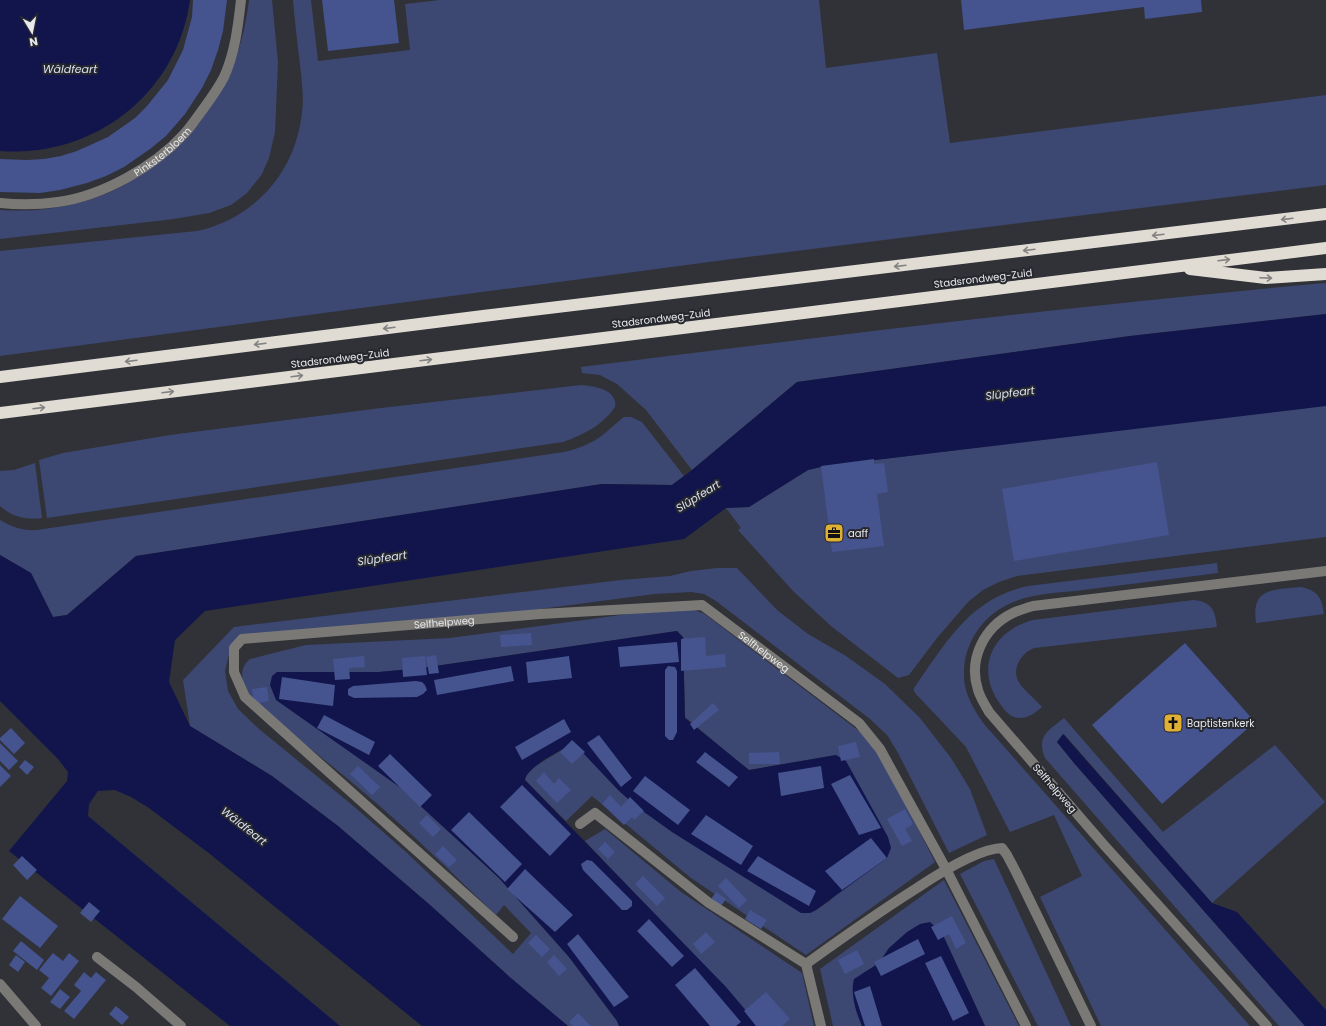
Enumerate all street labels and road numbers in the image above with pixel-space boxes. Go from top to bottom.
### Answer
street label: Pinksterbloem [131,124,195,180]
street label: Stadsrondweg-Zuid [933,265,1033,292]
street label: Stadsrondweg-Zuid [611,305,711,332]
street label: Stadsrondweg-Zuid [290,345,390,372]
street label: Selfhelpweg [413,613,475,633]
street label: Selfhelpweg [735,628,793,676]
street label: Selfhelpweg [1029,760,1080,816]

